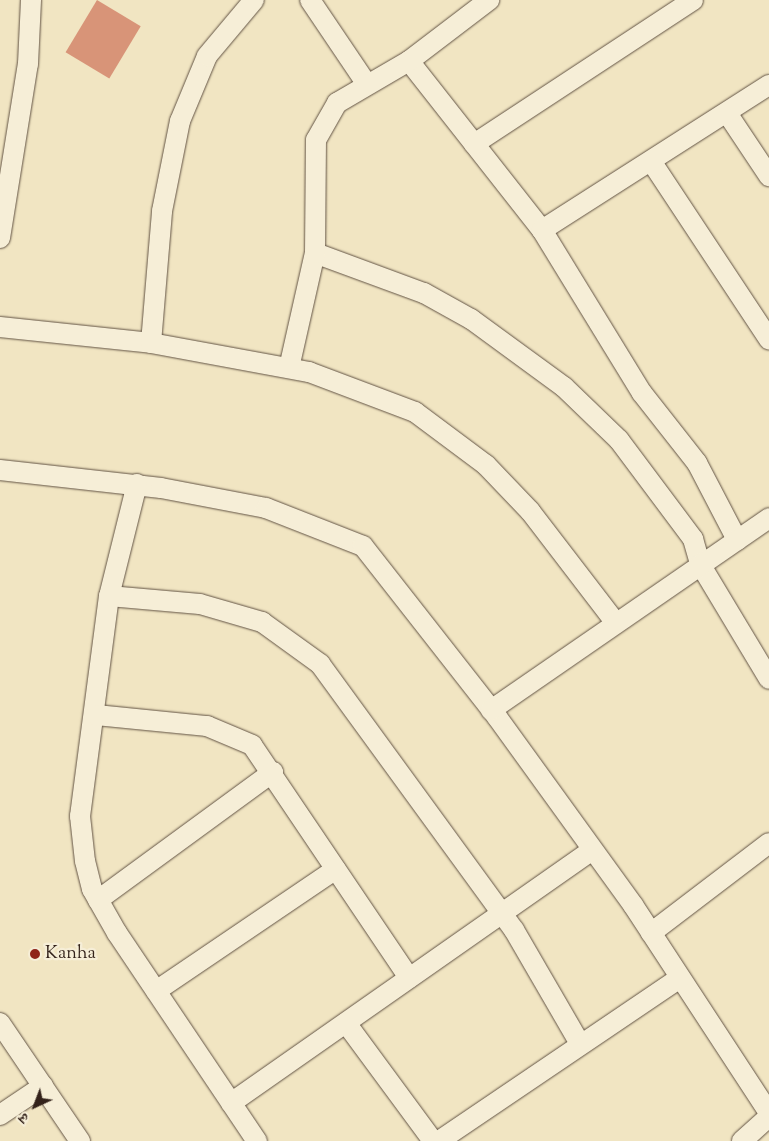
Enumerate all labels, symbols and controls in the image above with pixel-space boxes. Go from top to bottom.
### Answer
place label: Kanha [45,943,96,965]
marker: Kanha [29,948,41,960]
north arrow [10,1081,60,1131]
text: उ [15,1107,34,1127]

